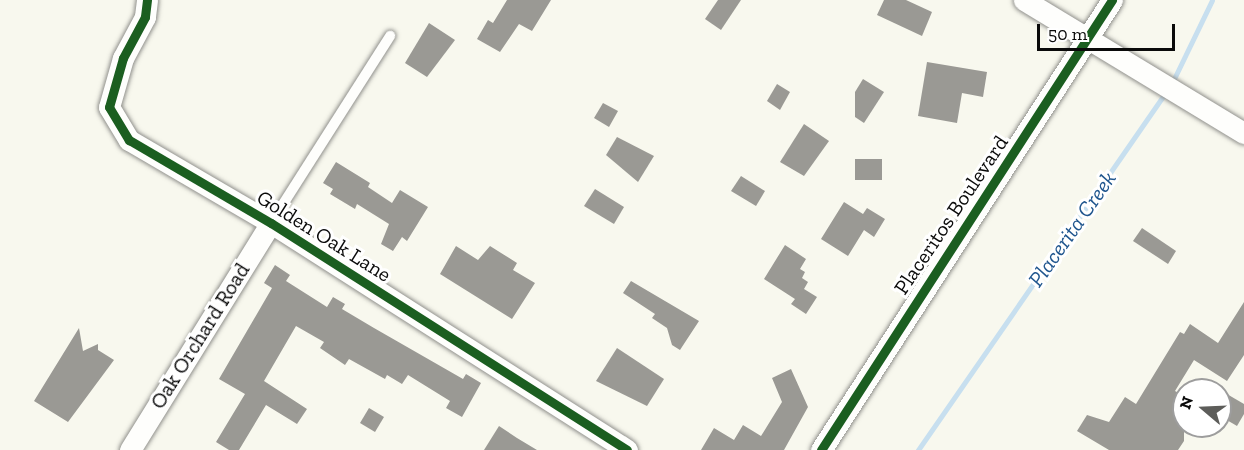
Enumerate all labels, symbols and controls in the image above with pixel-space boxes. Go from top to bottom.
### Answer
scale bar [1040,12,1178,50]
text: 50 m [1048,23,1087,45]
street label: Placeritos Boulevard [889,131,1013,299]
water label: Placerita Creek [1022,166,1122,292]
street label: Golden Oak Lane [252,185,396,287]
street label: Oak Orchard Road [145,258,255,414]
north arrow [1172,378,1232,438]
text: N [1175,394,1197,411]

